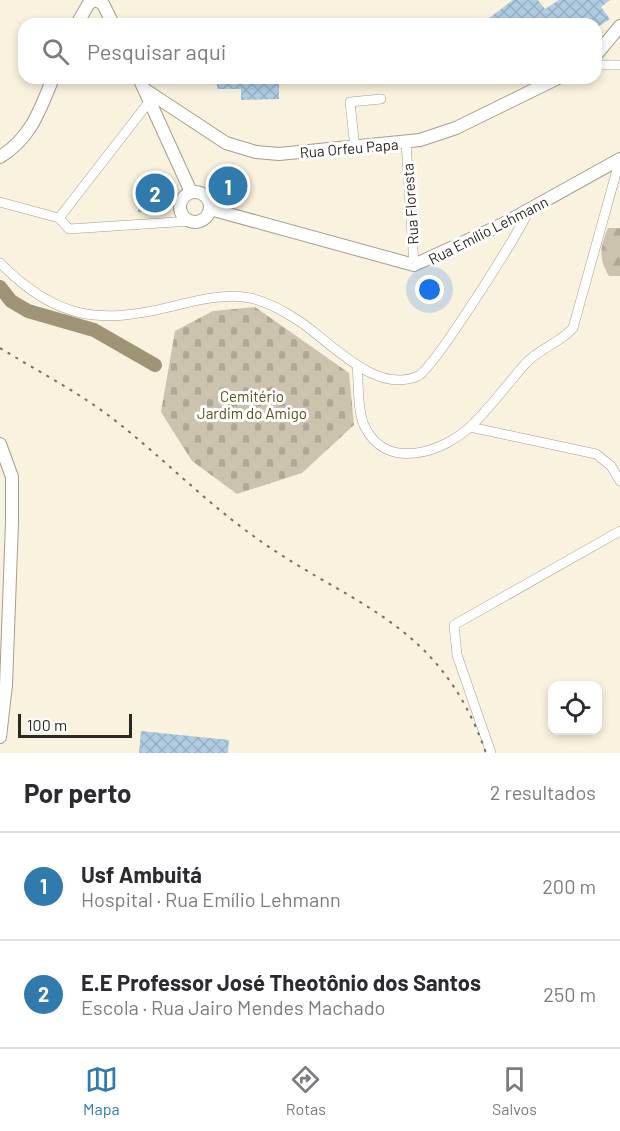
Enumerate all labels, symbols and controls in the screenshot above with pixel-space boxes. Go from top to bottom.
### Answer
search box [18,18,602,84]
icon: search [39,35,72,68]
text: Pesquisar aqui [87,38,226,64]
street label: Rua Orfeu Papa [299,135,399,161]
street label: Rua Floresta [398,163,422,245]
pin: 1 [208,164,248,208]
pin: 2 [136,170,174,216]
street label: Rua Emílio Lehmann [425,192,551,268]
your location [415,275,444,304]
park label: Cemitério Jardim do Amigo [197,387,307,422]
map controls [548,681,602,735]
button: locate [548,681,602,735]
scale bar [18,711,132,738]
text: 100 m [27,715,67,734]
text: Por perto [24,777,132,808]
text: 2 resultados [490,780,596,804]
text: Usf Ambuitá [81,861,202,887]
text: 1 [40,874,47,898]
text: 200 m [542,874,596,898]
text: Hospital · Rua Emílio Lehmann [81,887,341,911]
text: E.E Professor José Theotônio dos Santos [81,969,481,995]
text: 2 [38,982,49,1006]
text: 250 m [543,982,596,1006]
text: Escola · Rua Jairo Mendes Machado [81,995,385,1019]
tab: Mapa [83,1063,120,1118]
tab: Rotas [286,1063,326,1118]
tab: Salvos [492,1063,537,1118]

